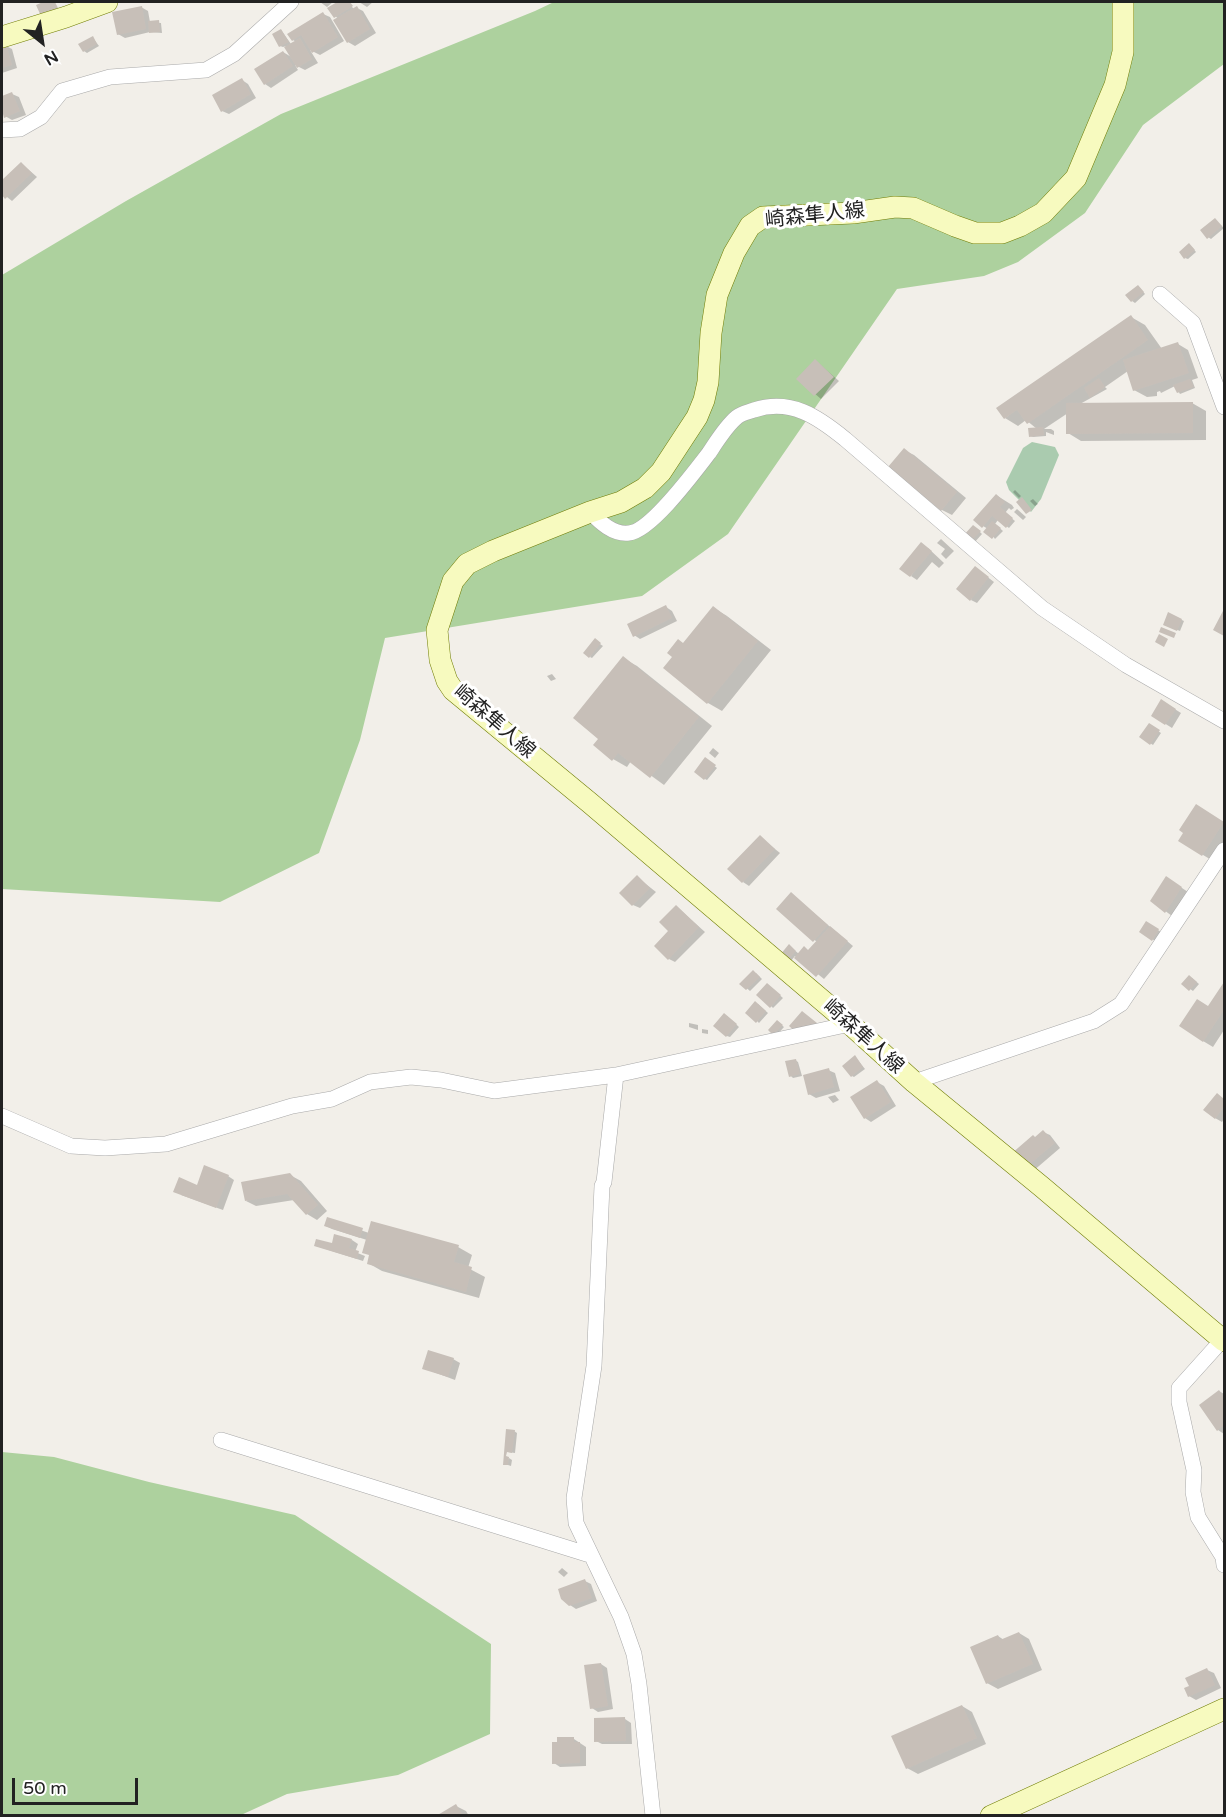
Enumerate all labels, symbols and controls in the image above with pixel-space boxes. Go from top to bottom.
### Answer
north arrow [12,12,72,72]
text: N [40,46,62,69]
street label: 崎森隼人線 [764,199,866,233]
street label: 崎森隼人線 [448,680,540,764]
street label: 崎森隼人線 [818,995,908,1079]
scale bar [15,1766,141,1804]
text: 50 m [23,1777,67,1799]

